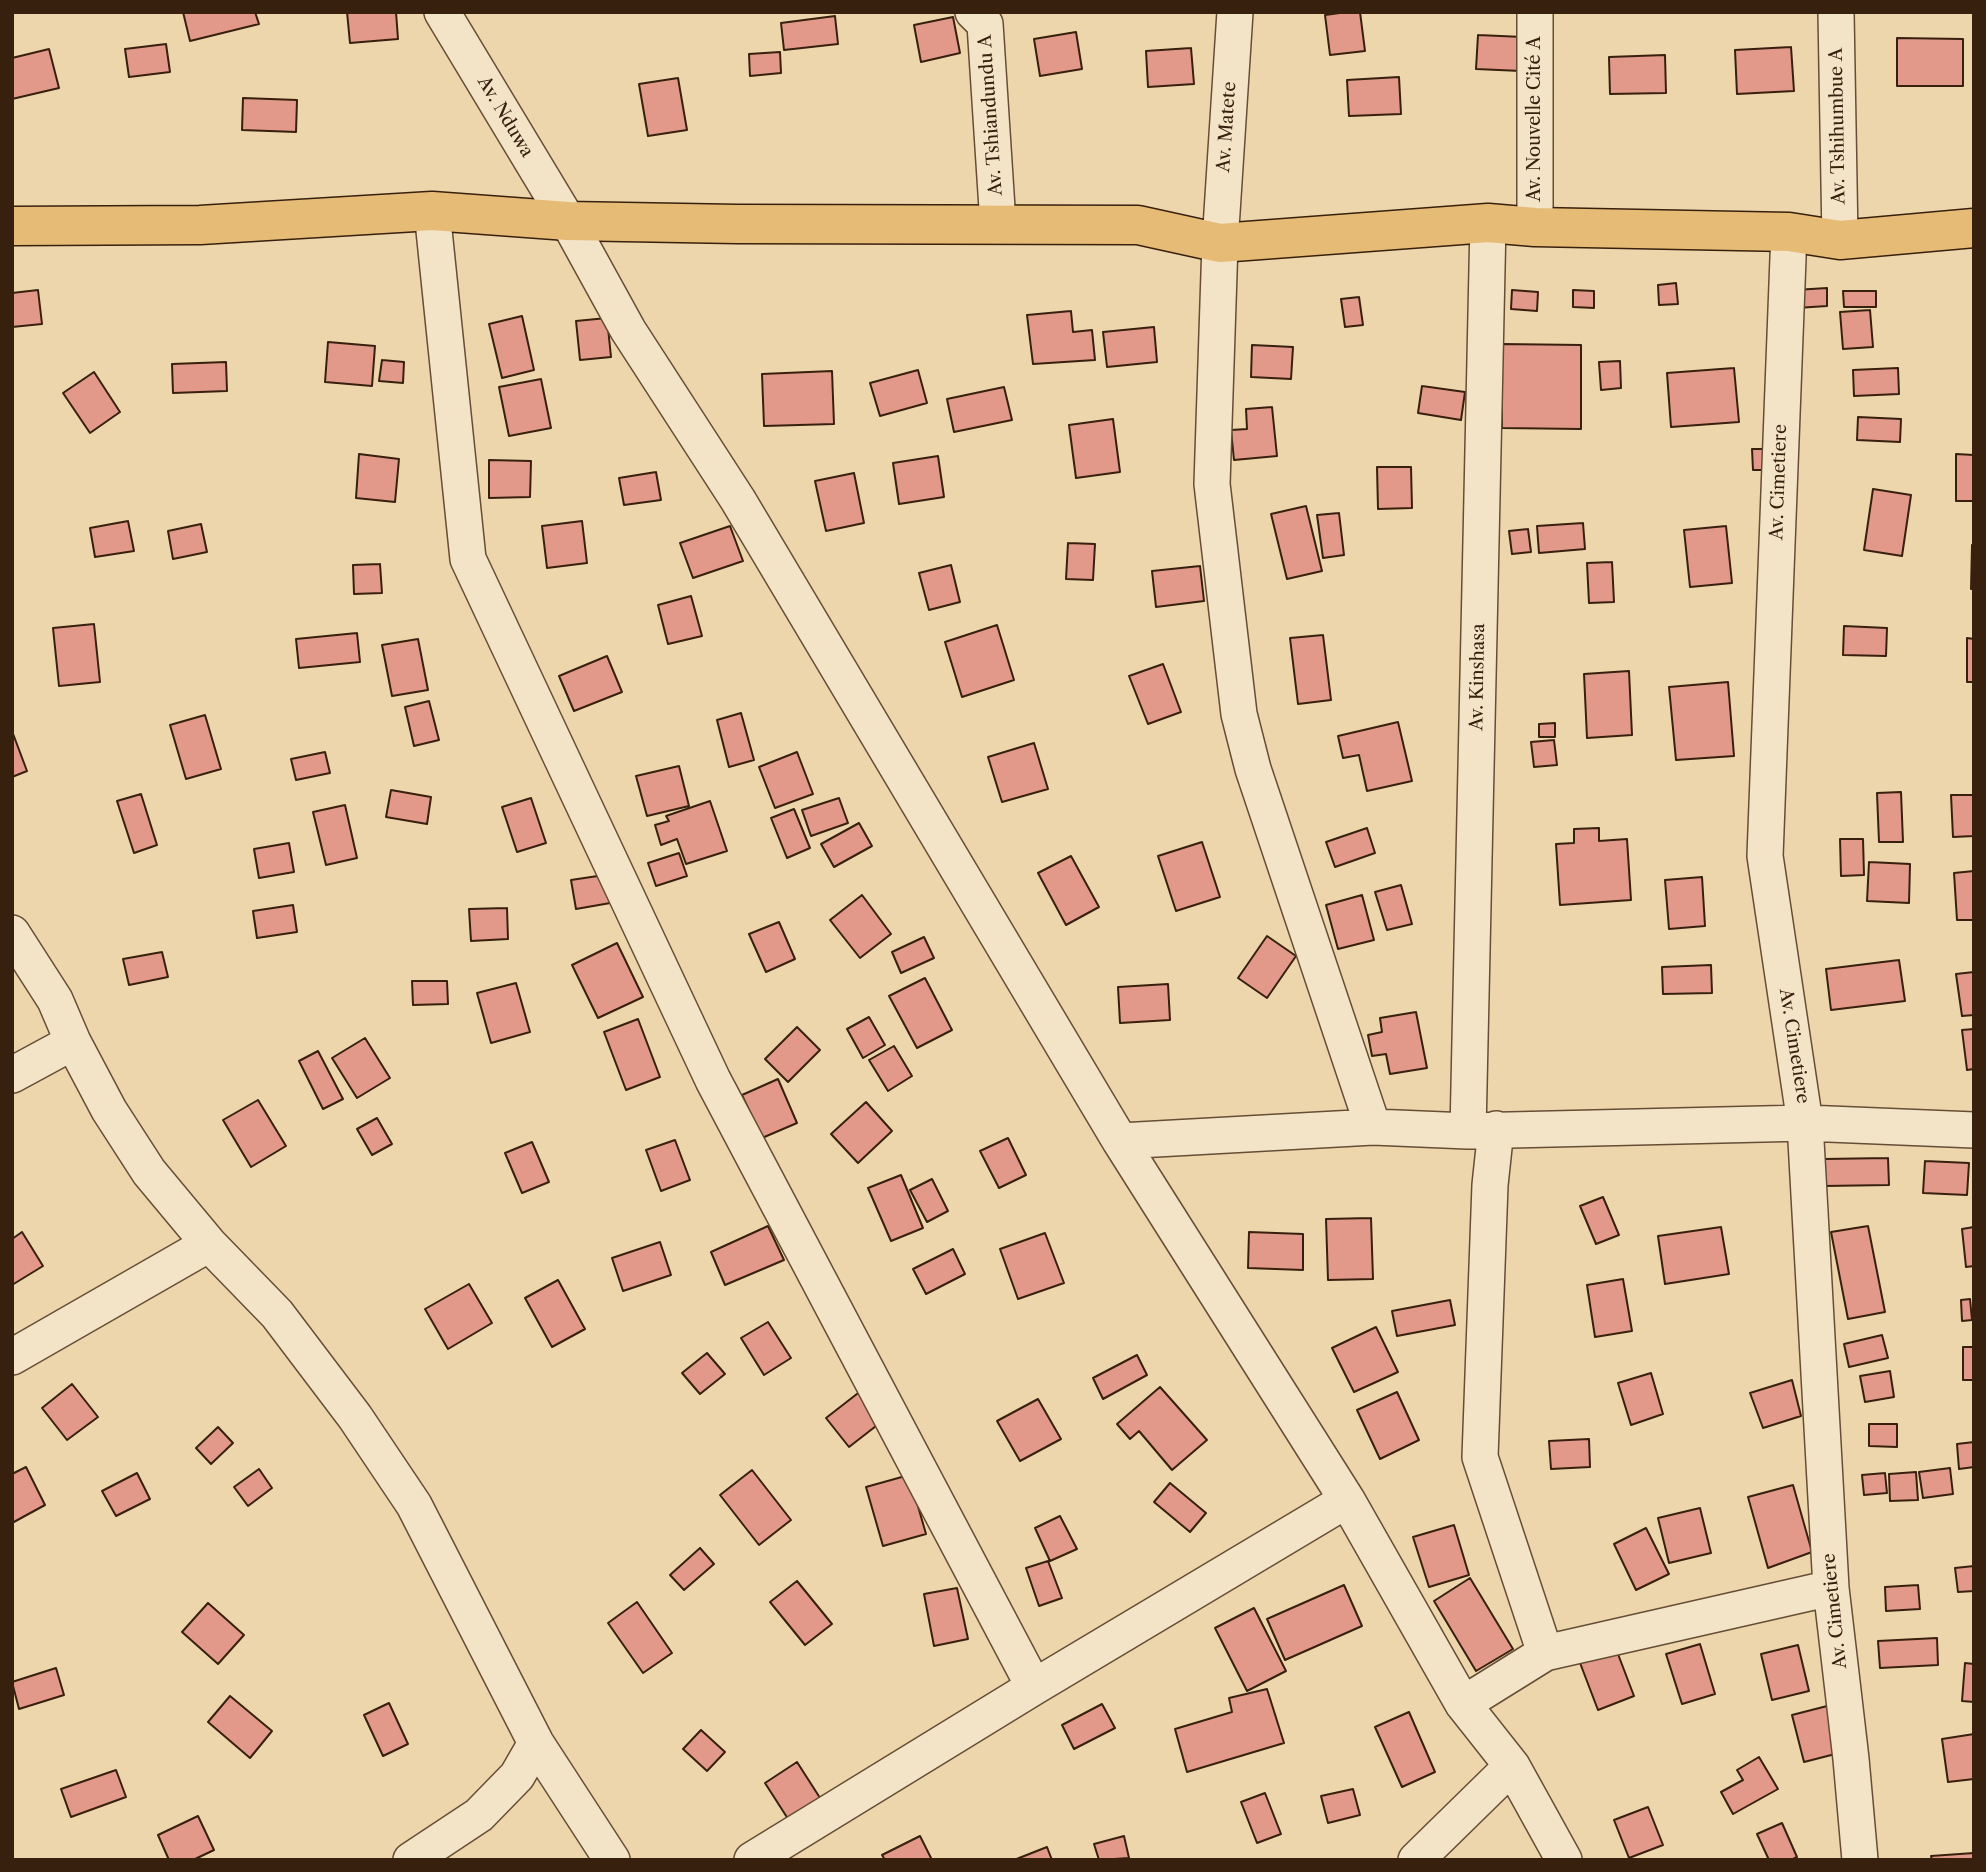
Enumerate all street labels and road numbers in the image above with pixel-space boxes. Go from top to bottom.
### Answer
street label: Av. Tshiandundu A [975,34,1007,196]
street label: Av. Nouvelle Cité A [1524,36,1546,202]
street label: Av. Tshihumbue A [1826,48,1850,204]
street label: Av. Nduwa [472,73,538,161]
street label: Av. Matete [1213,81,1241,173]
street label: Av. Cimetiere [1766,424,1792,540]
street label: Av. Kinshasa [1466,623,1490,731]
street label: Av. Cimetiere [1774,987,1814,1105]
street label: Av. Cimetiere [1818,1552,1852,1670]

